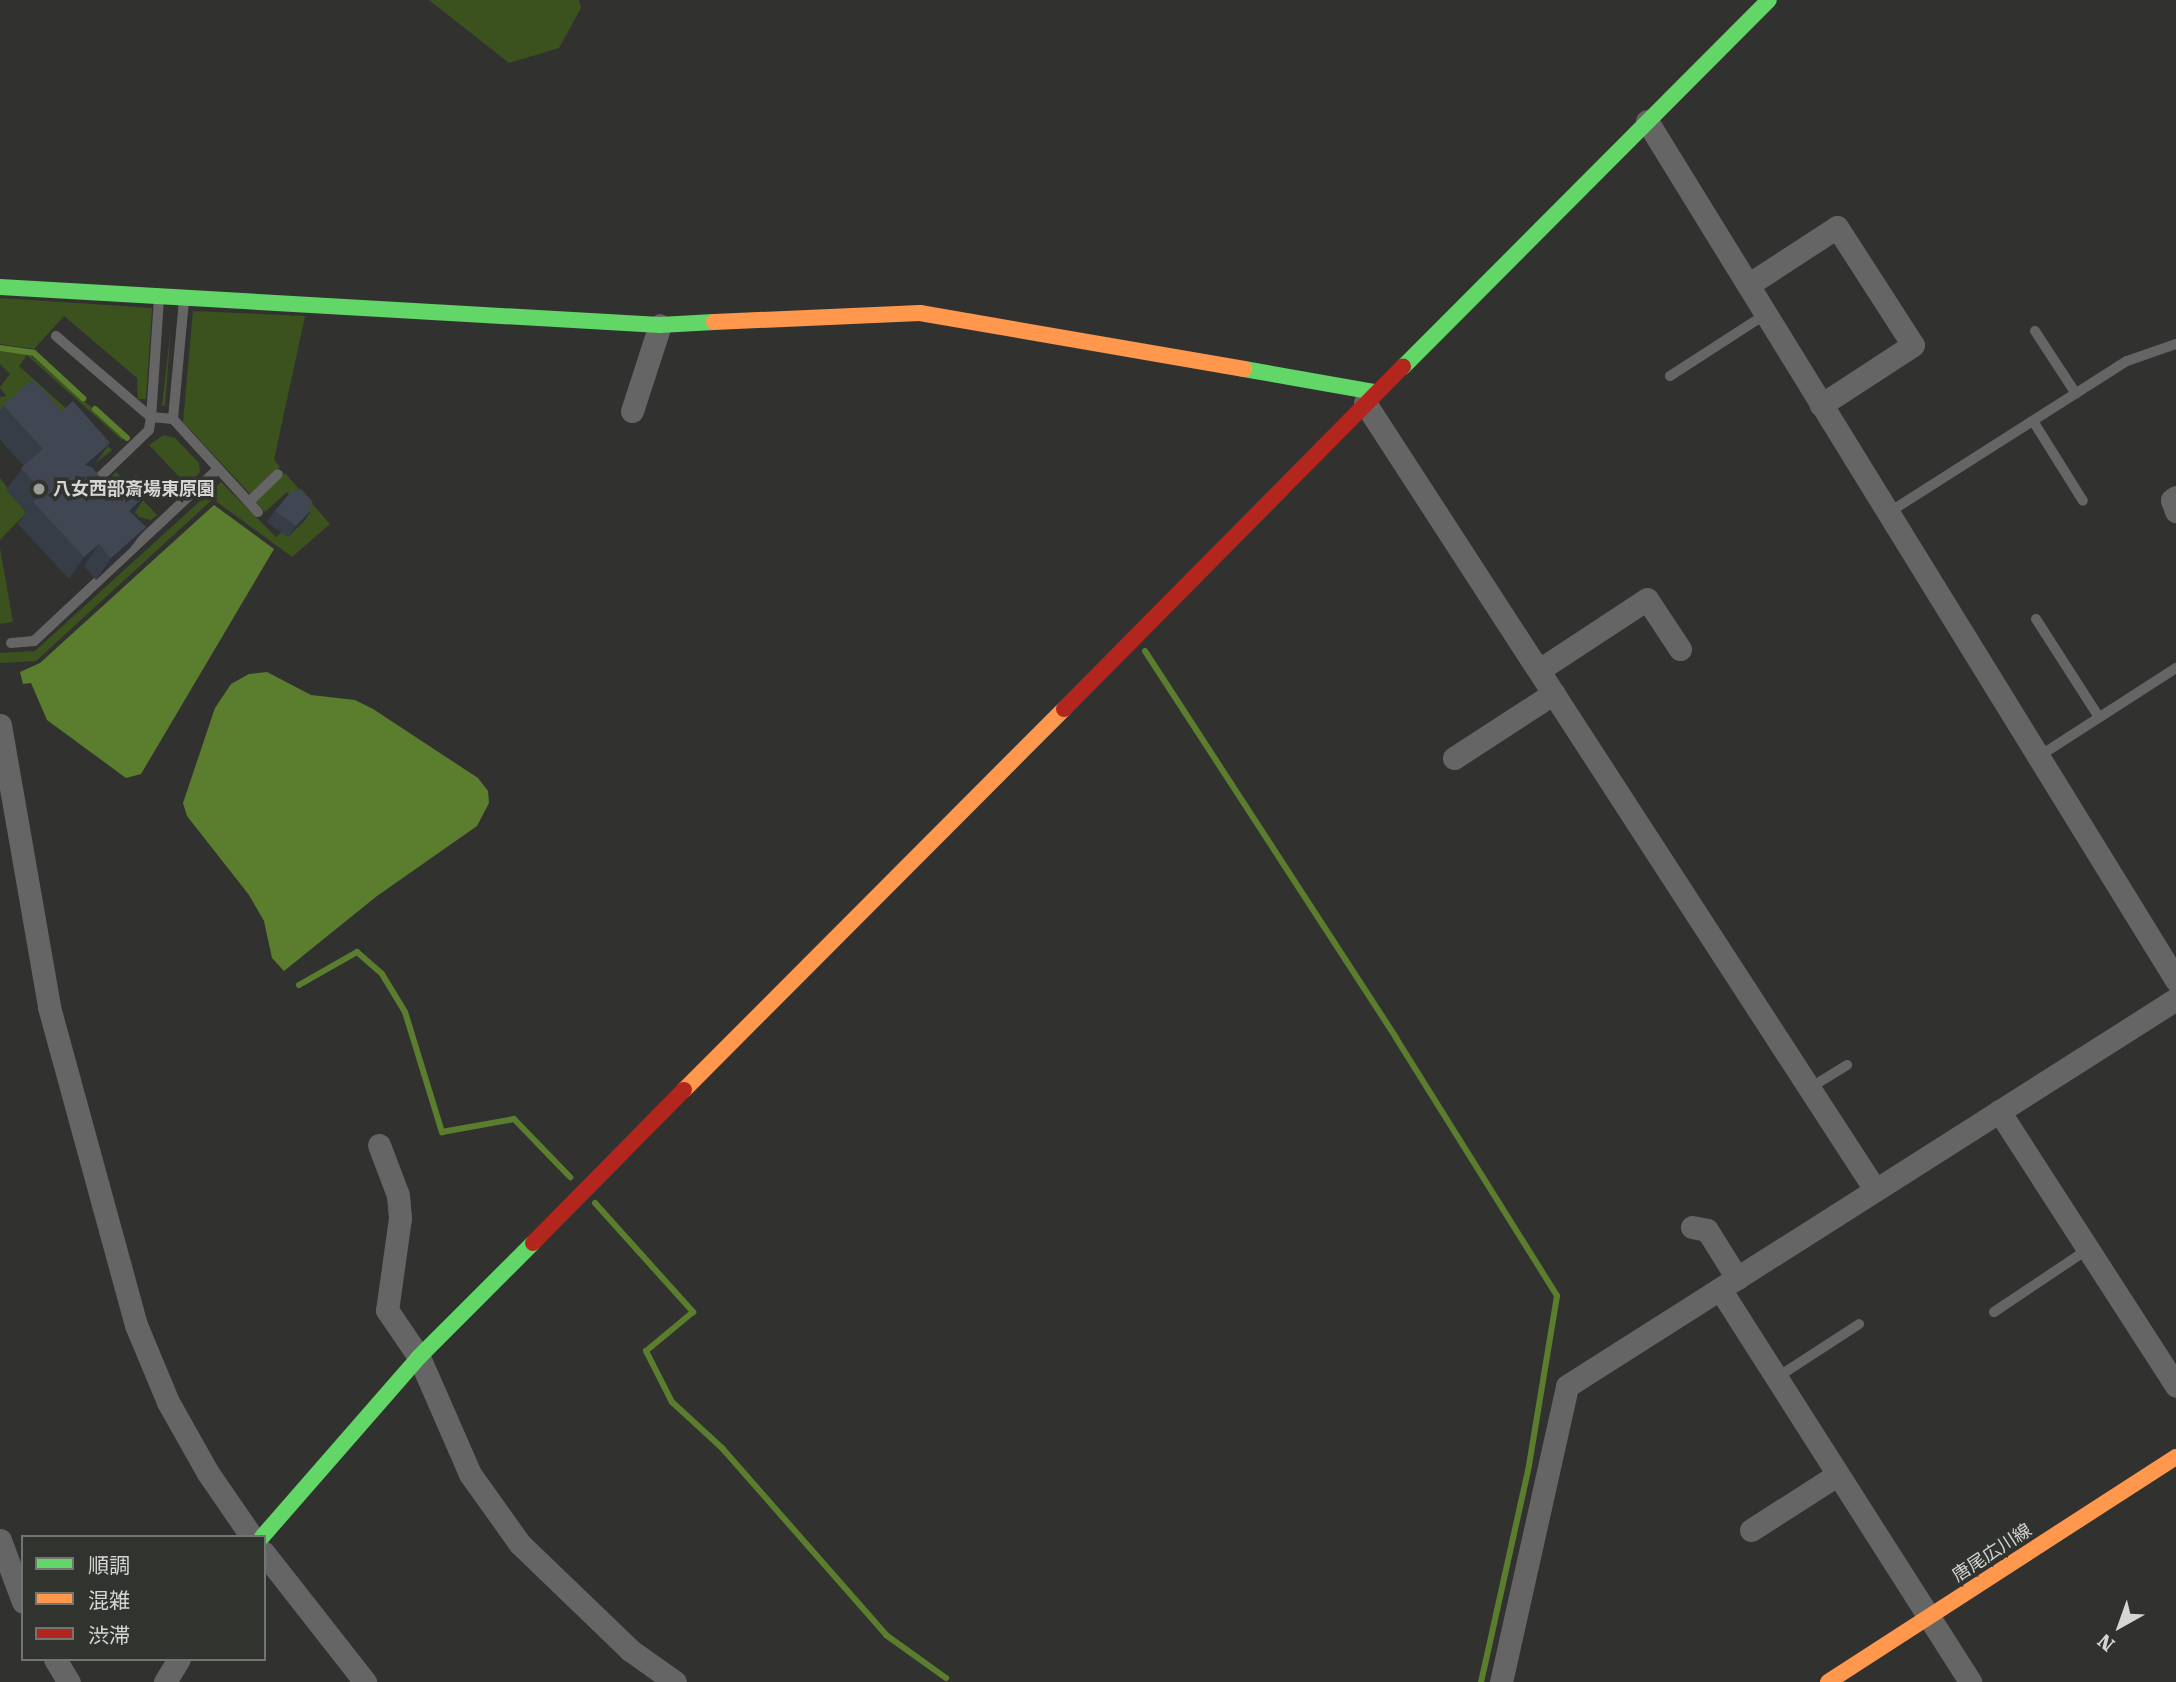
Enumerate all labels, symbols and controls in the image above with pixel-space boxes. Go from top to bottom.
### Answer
place label: 八女西部斎場東原園 [53,478,215,500]
marker: 八女西部斎場東原園 [31,481,47,497]
street label: 唐尾広川線 [1948,1519,2036,1587]
legend [21,1535,266,1661]
text: 順調 [88,1554,130,1578]
text: 混雑 [88,1589,130,1613]
north arrow [2085,1591,2155,1661]
text: 渋滞 [88,1624,130,1648]
text: N [2093,1629,2119,1656]

